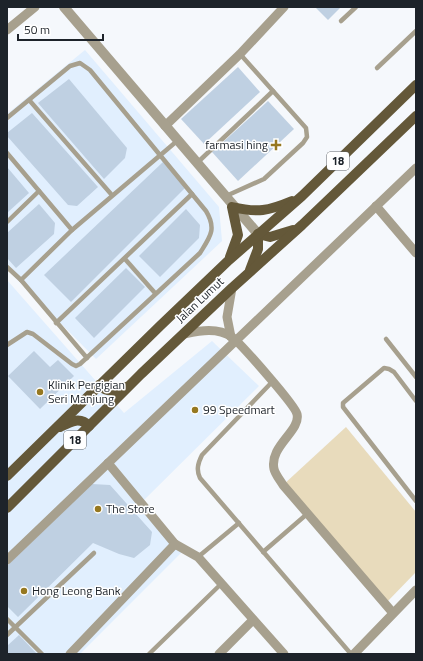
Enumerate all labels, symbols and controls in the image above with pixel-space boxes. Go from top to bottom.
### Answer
scale bar [18,16,103,42]
text: 50 m [24,20,50,39]
place label: farmasi hing [205,135,268,154]
marker: farmasi hing [271,140,281,150]
road number: 18 [327,152,349,170]
street label: Jalan Lumut [171,272,229,327]
place label: Klinik Pergigian Seri Manjung [48,375,125,408]
marker: Klinik Pergigian Seri Manjung [35,387,45,397]
place label: 99 Speedmart [203,400,276,419]
marker: 99 Speedmart [190,405,200,415]
road number: 18 [64,431,86,449]
place label: The Store [106,499,155,518]
marker: The Store [93,504,103,514]
place label: Hong Leong Bank [32,581,121,600]
marker: Hong Leong Bank [19,586,29,596]

